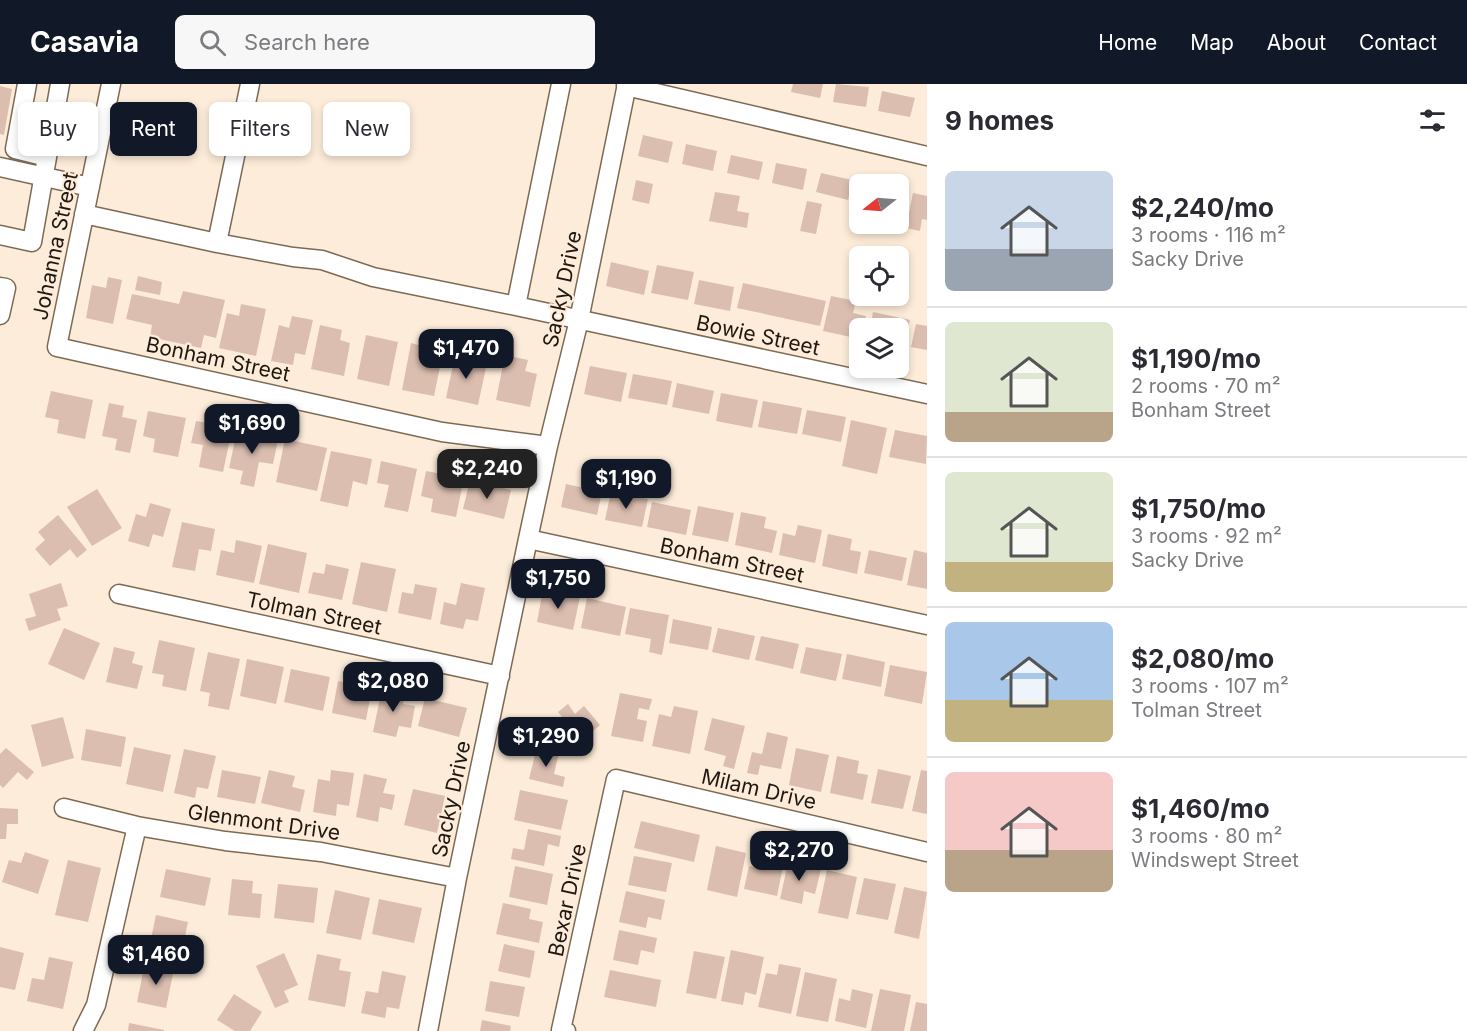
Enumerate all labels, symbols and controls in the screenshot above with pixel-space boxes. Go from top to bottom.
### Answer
search box [175,15,595,69]
text: Casavia [30,25,139,59]
icon: search [196,26,229,59]
text: Search here [244,29,370,55]
text: Home [1098,30,1157,55]
text: Map [1190,30,1234,55]
text: About [1267,30,1326,55]
text: Contact [1359,30,1437,55]
chip: Buy [18,102,98,156]
chip: Rent [110,102,197,156]
chip: Filters [209,102,311,156]
chip: New [323,102,410,156]
icon: filters [1416,104,1449,137]
text: 9 homes [945,105,1054,136]
street label: Johanna Street [27,170,83,322]
north arrow [849,174,909,234]
map controls [849,174,909,378]
text: $2,240/mo [1131,192,1274,223]
icon: home [993,195,1065,267]
text: 3 rooms · 116 m² [1131,223,1286,247]
street label: Sacky Drive [537,228,587,350]
button: locate [849,246,909,306]
text: Sacky Drive [1131,247,1244,271]
street label: Bowie Street [694,310,822,360]
button: layers [849,318,909,378]
pin: $1,470 [417,329,515,380]
street label: Bonham Street [144,332,292,386]
text: $1,470 [433,336,499,360]
text: $1,190/mo [1131,343,1261,374]
icon: home [993,346,1065,418]
text: 2 rooms · 70 m² [1131,374,1281,398]
text: Bonham Street [1131,398,1271,422]
pin: $1,690 [203,404,301,455]
text: $1,690 [218,411,286,435]
pin: $2,240 [438,449,536,500]
text: $2,240 [451,456,523,480]
pin: $1,190 [577,459,675,510]
text: $1,190 [595,466,657,490]
text: $1,750/mo [1131,493,1266,524]
icon: home [993,496,1065,568]
text: 3 rooms · 92 m² [1131,524,1282,548]
street label: Bonham Street [658,533,806,587]
text: Sacky Drive [1131,548,1244,572]
pin: $1,750 [509,559,607,610]
text: $1,750 [525,566,591,590]
street label: Tolman Street [244,586,384,640]
text: $2,080/mo [1131,643,1274,674]
icon: home [993,646,1065,718]
pin: $2,080 [344,662,442,713]
text: $2,080 [357,669,429,693]
text: 3 rooms · 107 m² [1131,674,1289,698]
text: Tolman Street [1131,698,1262,722]
pin: $1,290 [497,717,595,768]
text: $1,290 [512,724,580,748]
street label: Sacky Drive [426,738,476,860]
street label: Milam Drive [699,764,819,814]
text: $1,460/mo [1131,793,1270,824]
icon: home [993,796,1065,868]
street label: Glenmont Drive [186,799,342,845]
text: 3 rooms · 80 m² [1131,824,1282,848]
pin: $2,270 [750,831,848,882]
text: $2,270 [764,838,834,862]
street label: Bexar Drive [543,841,591,959]
text: Windswept Street [1131,848,1299,872]
pin: $1,460 [107,935,205,986]
text: $1,460 [122,942,190,966]

